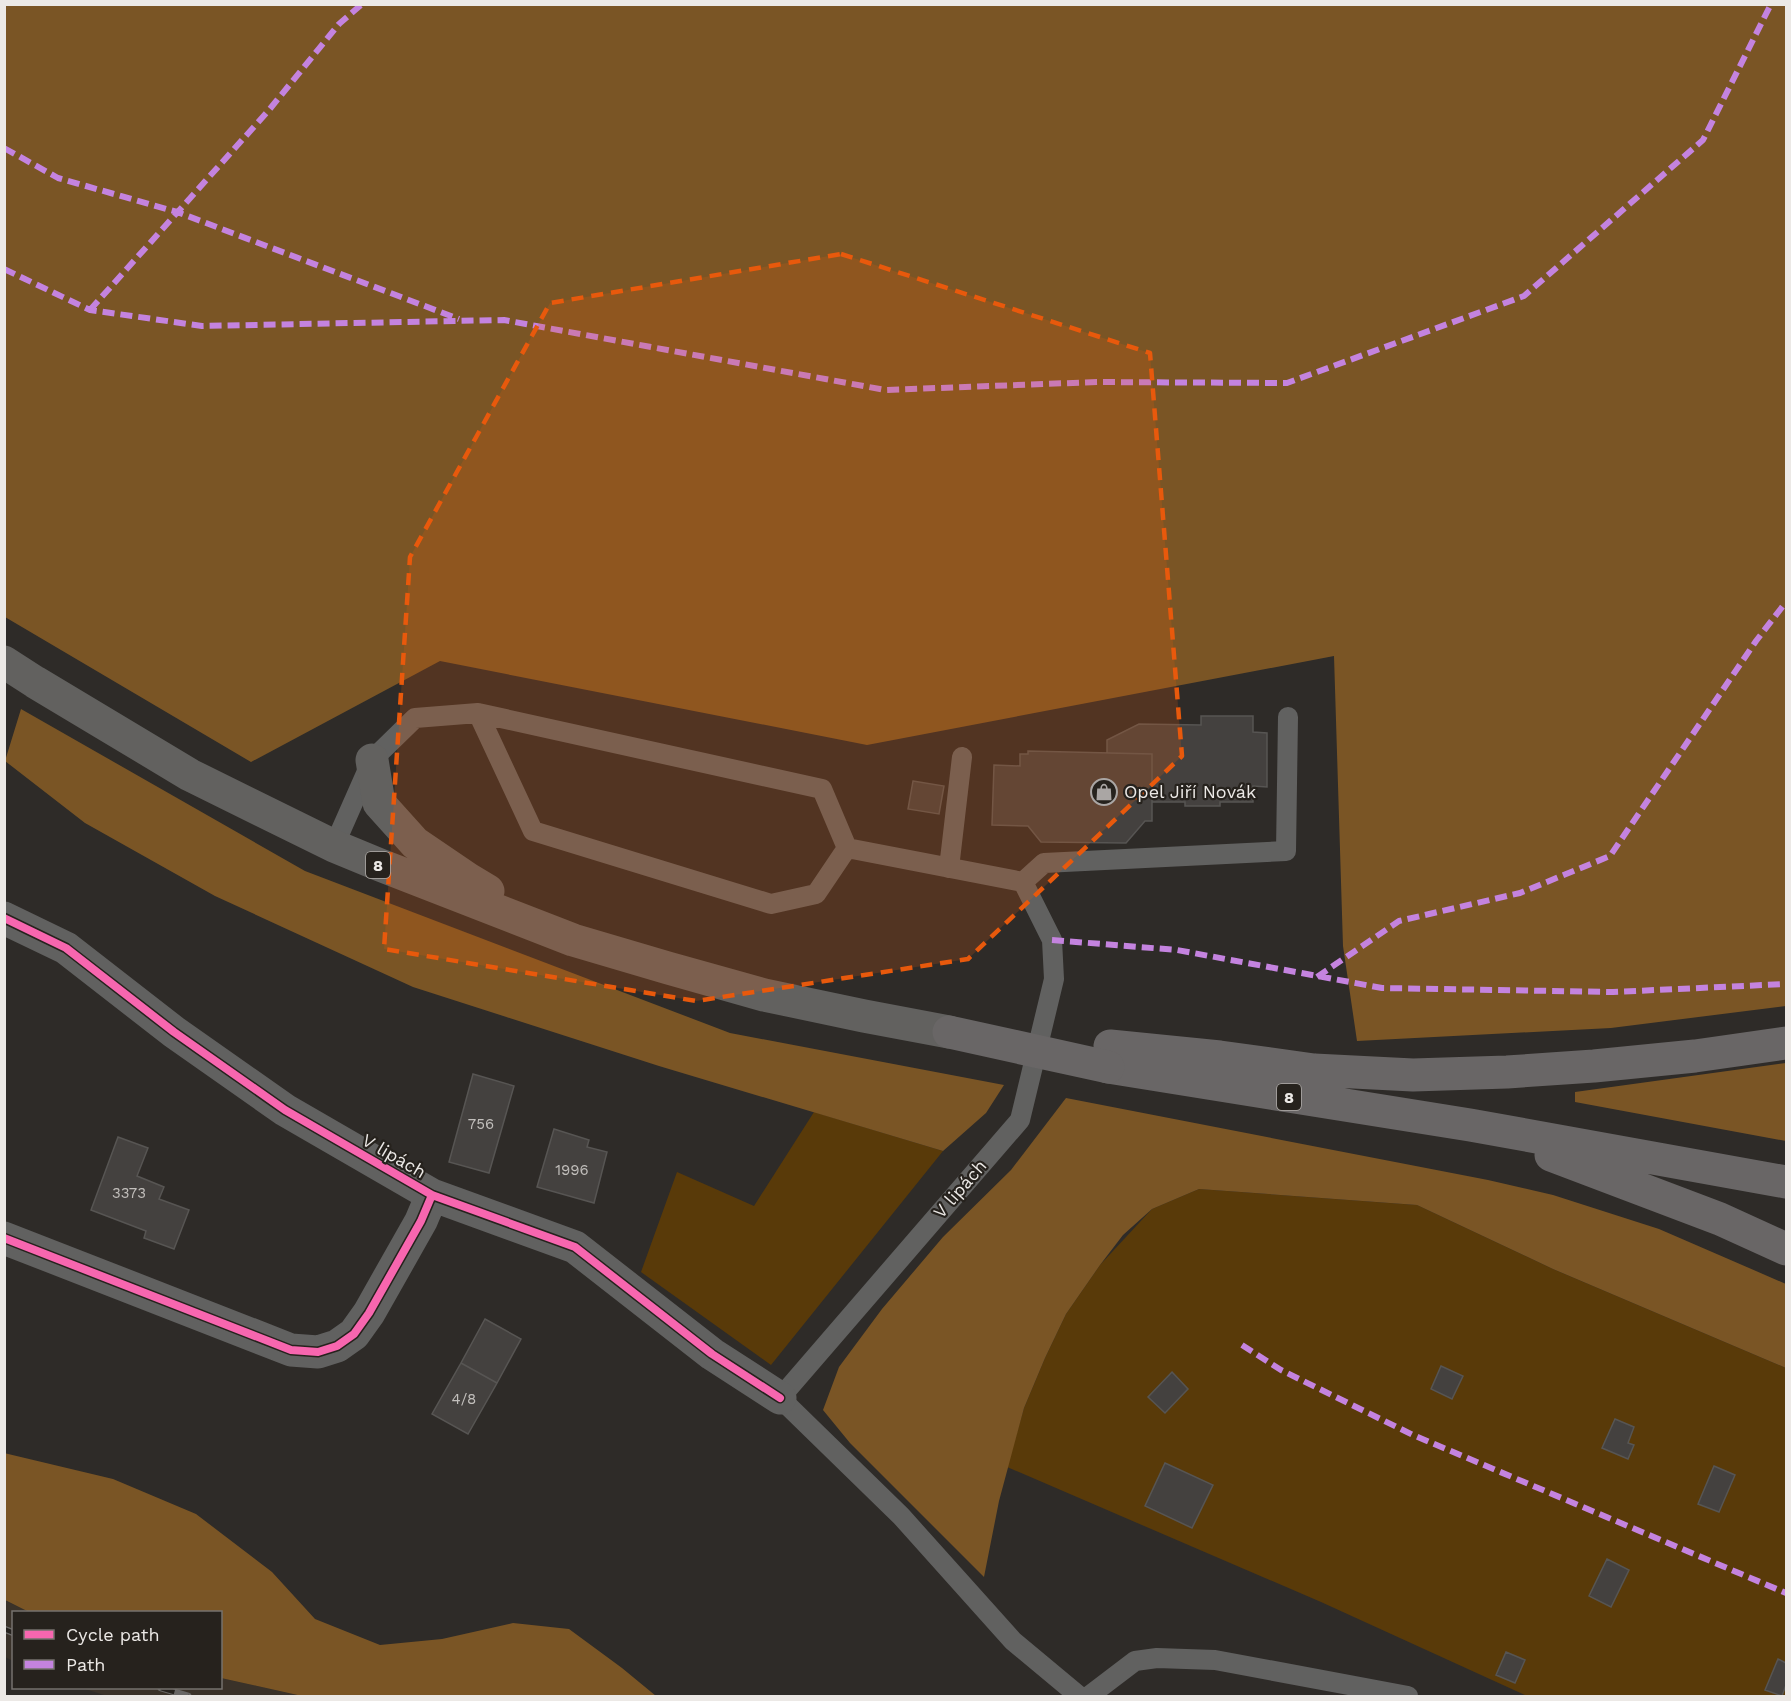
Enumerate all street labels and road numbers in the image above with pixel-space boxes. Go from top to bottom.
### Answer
road number: 8 [366,852,390,878]
road number: 8 [1277,1084,1301,1110]
street label: V lipách [359,1129,430,1182]
street label: V lipách [929,1155,991,1222]

